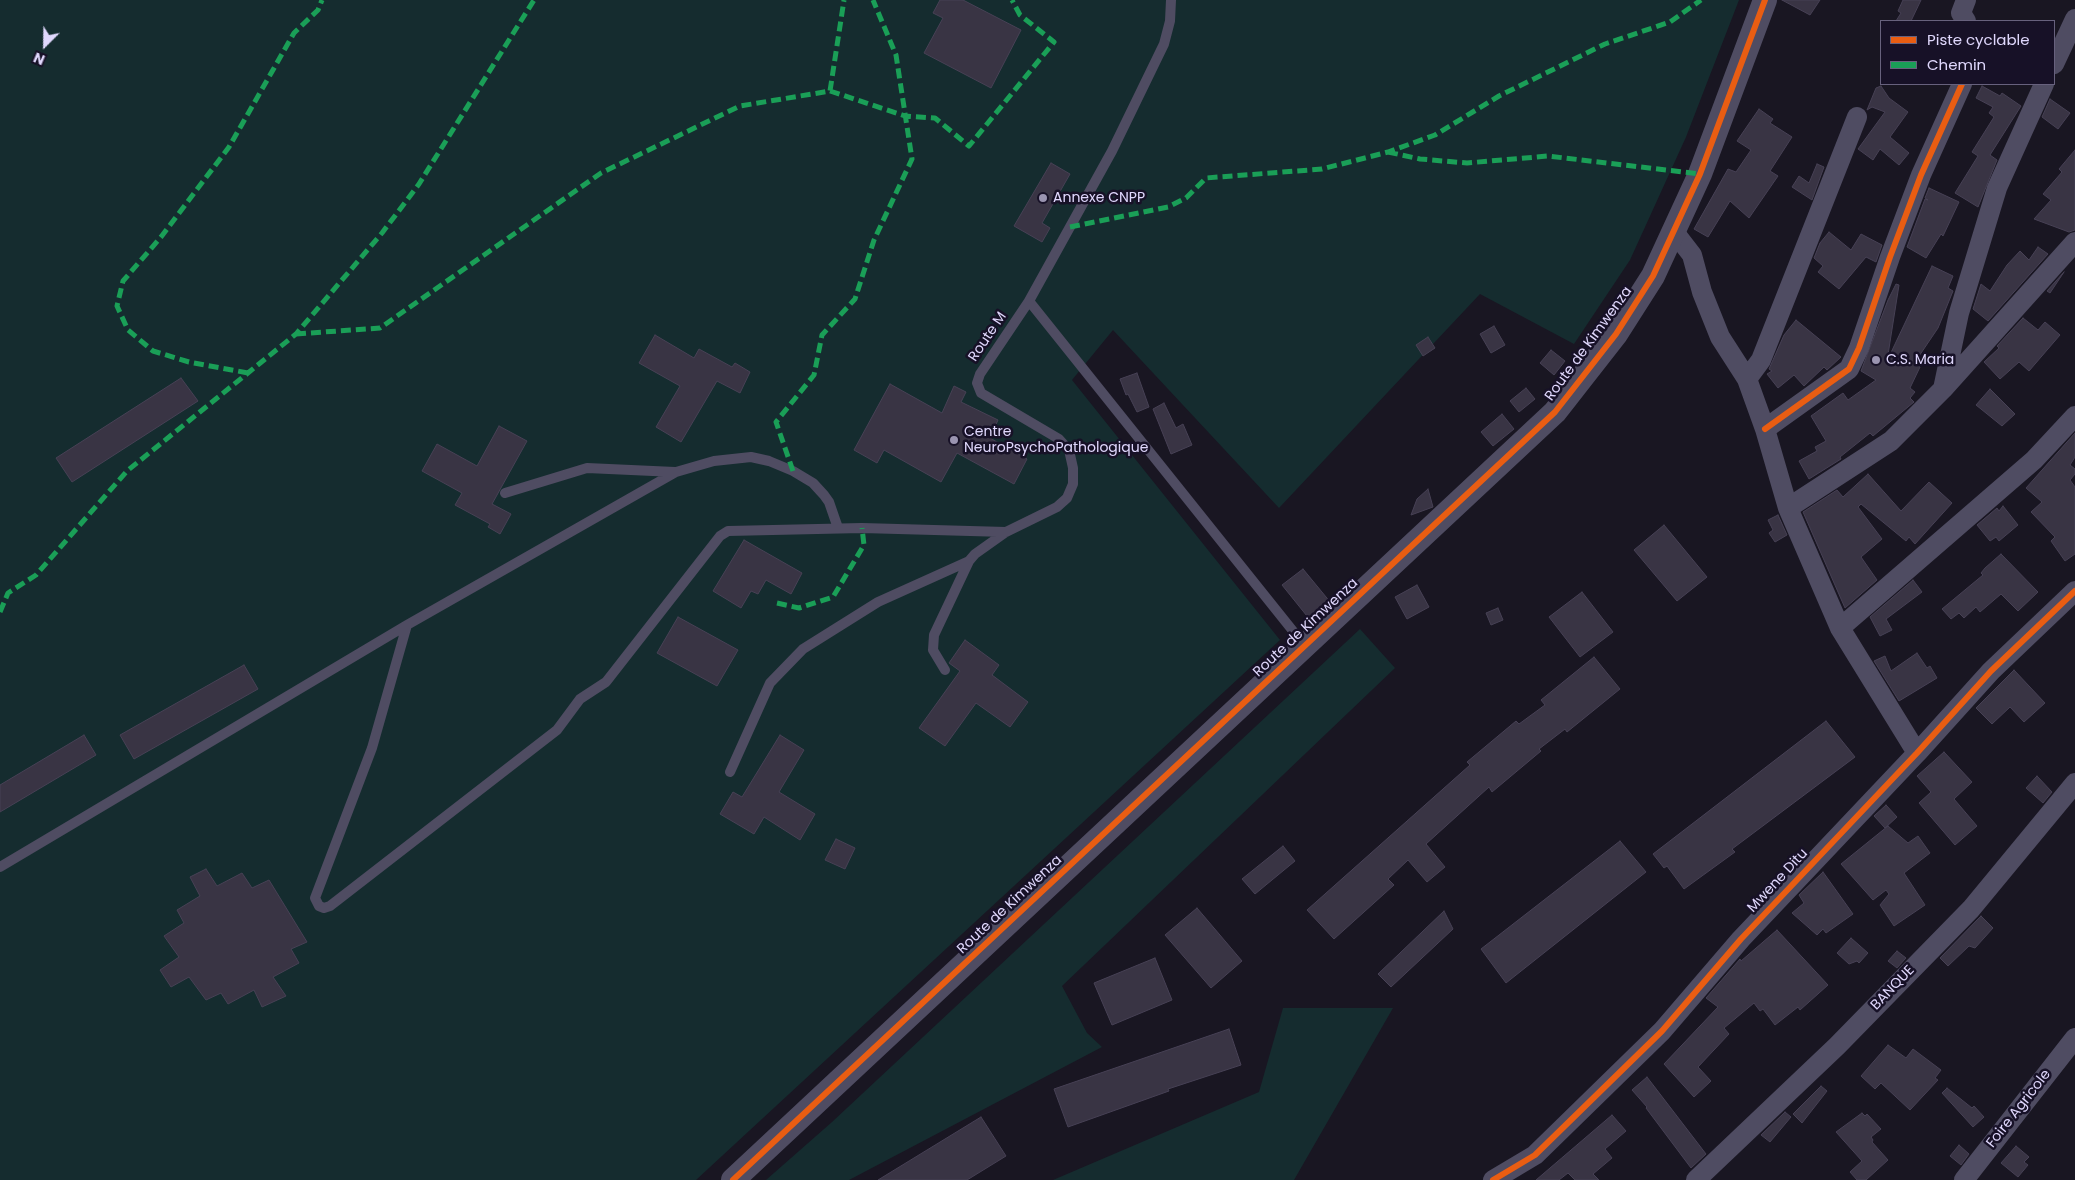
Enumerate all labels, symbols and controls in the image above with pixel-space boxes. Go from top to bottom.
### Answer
north arrow [20,20,70,70]
legend [1880,20,2055,85]
text: Piste cyclable [1927,29,2030,50]
text: N [30,48,48,70]
text: Chemin [1927,54,1986,75]
place label: Annexe CNPP [1053,190,1145,206]
marker: Annexe CNPP [1037,192,1049,204]
street label: Route de Kimwenza [1542,284,1636,404]
street label: Route M [965,309,1011,365]
place label: C.S. Maria [1886,352,1954,368]
marker: C.S. Maria [1870,354,1882,366]
place label: Centre NeuroPsychoPathologique [964,424,1148,457]
marker: Centre NeuroPsychoPathologique [948,434,960,446]
street label: Route de Kimwenza [1250,575,1362,681]
street label: Mwene Ditu [1744,846,1812,916]
street label: Route de Kimwenza [954,852,1066,958]
street label: BANQUE [1868,962,1918,1014]
street label: Foire Agricole [1983,1067,2055,1151]

